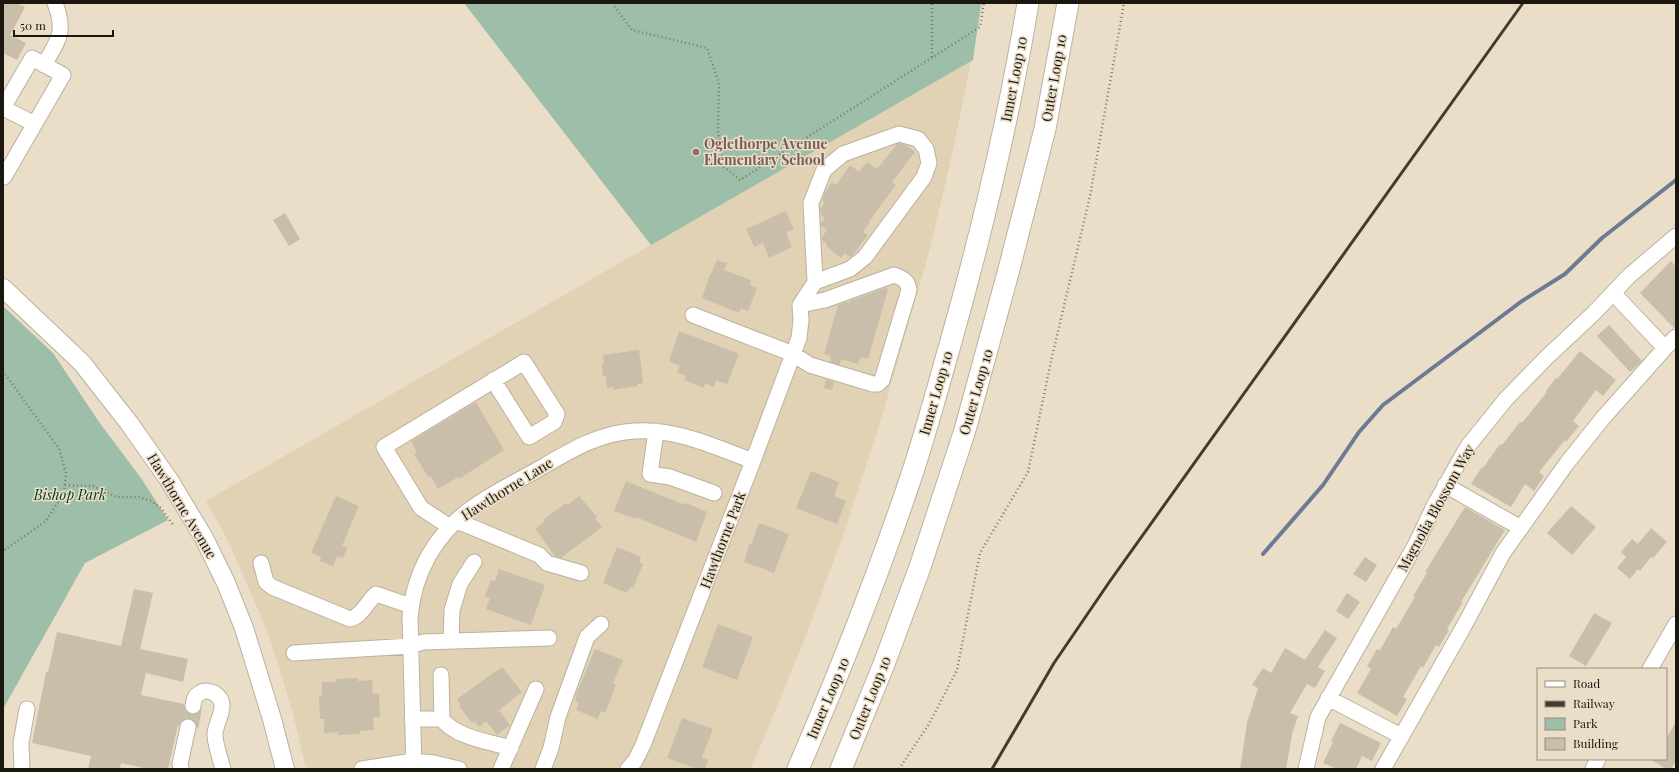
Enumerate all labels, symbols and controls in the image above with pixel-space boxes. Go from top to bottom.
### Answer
scale bar [14,12,113,38]
text: 50 m [20,17,46,33]
street label: Outer Loop 10 [1036,33,1071,123]
street label: Inner Loop 10 [996,35,1031,123]
place label: Oglethorpe Avenue Elementary School [704,134,827,169]
marker: Oglethorpe Avenue Elementary School [691,147,701,157]
street label: Outer Loop 10 [954,347,997,437]
street label: Inner Loop 10 [914,349,957,437]
street label: Magnolia Blossom Way [1393,441,1478,575]
street label: Hawthorne Avenue [143,449,221,562]
street label: Hawthorne Lane [457,453,556,524]
park label: Bishop Park [33,485,106,504]
street label: Hawthorne Park [695,488,750,591]
street label: Outer Loop 10 [844,653,895,743]
street label: Inner Loop 10 [802,654,853,741]
legend [1537,668,1667,760]
text: Road [1573,675,1600,691]
text: Railway [1573,695,1615,711]
text: Park [1573,715,1598,731]
text: Building [1573,735,1619,751]

